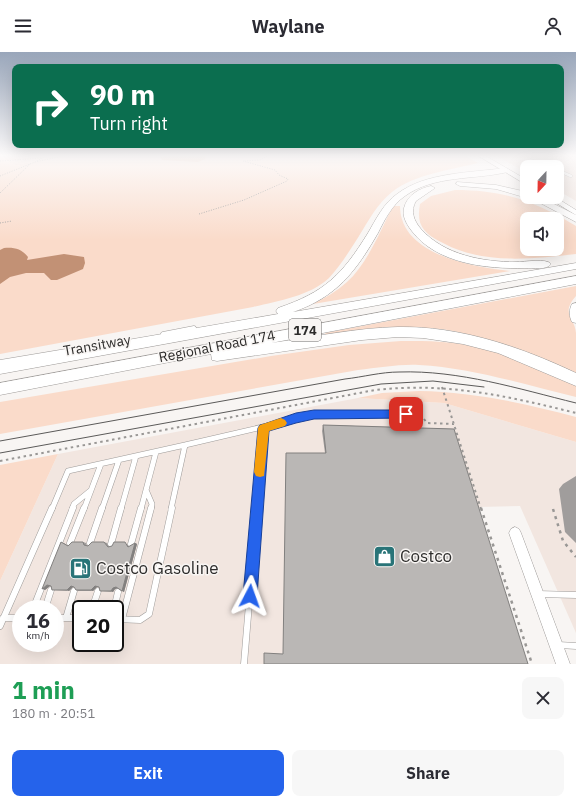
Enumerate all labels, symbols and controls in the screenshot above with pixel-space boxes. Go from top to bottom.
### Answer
icon: menu [12,15,34,37]
text: Waylane [251,15,325,38]
icon: person [542,15,564,37]
text: 90 m [90,76,155,113]
icon: right [24,80,76,132]
text: Turn right [90,112,168,135]
north arrow [520,160,564,204]
map controls [520,160,564,256]
button: sound [520,212,564,256]
road number: 174 [289,319,321,341]
street label: Regional Road 174 [157,326,277,366]
street label: Transitway [62,330,132,360]
pin [389,397,423,431]
icon: arrive [395,403,417,425]
shop icon: Costco [372,543,398,569]
place label: Costco [400,545,452,567]
fuel station icon: Costco Gasoline [67,555,93,581]
place label: Costco Gasoline [96,557,219,579]
position arrow [229,575,271,617]
speed limit sign: 20 [72,600,124,652]
text: 16 [26,607,50,634]
text: km/h [26,629,50,642]
text: 1 min [12,674,75,706]
button: close [522,677,564,719]
text: 180 m · 20:51 [12,705,95,722]
button: Exit [12,750,284,796]
button: Share [292,750,564,796]

